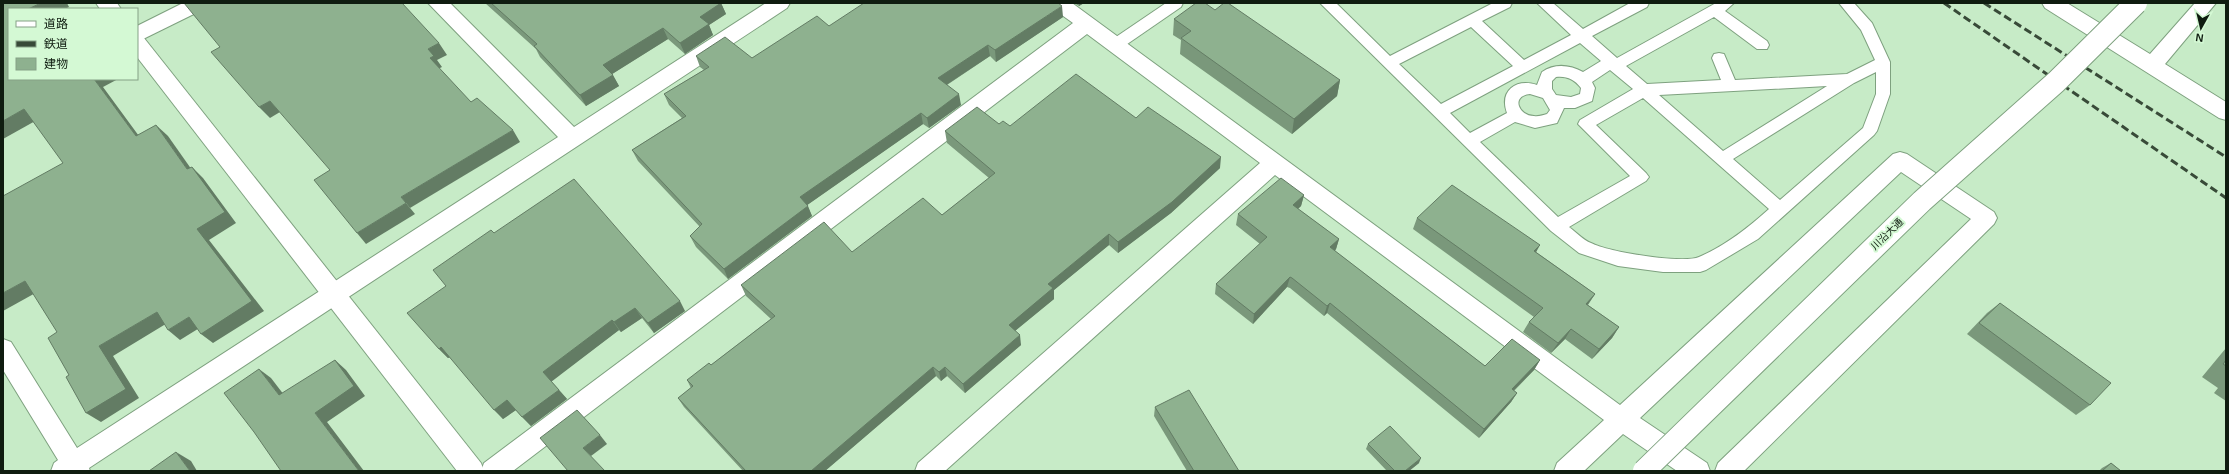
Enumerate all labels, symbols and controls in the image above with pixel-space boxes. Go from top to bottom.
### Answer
legend [8,8,138,80]
north arrow [2181,8,2221,48]
text: 道路 [44,17,68,31]
text: N [2195,31,2204,44]
text: 鉄道 [44,37,68,51]
text: 建物 [44,57,68,71]
street label: 川沿大通 [1869,216,1905,252]

